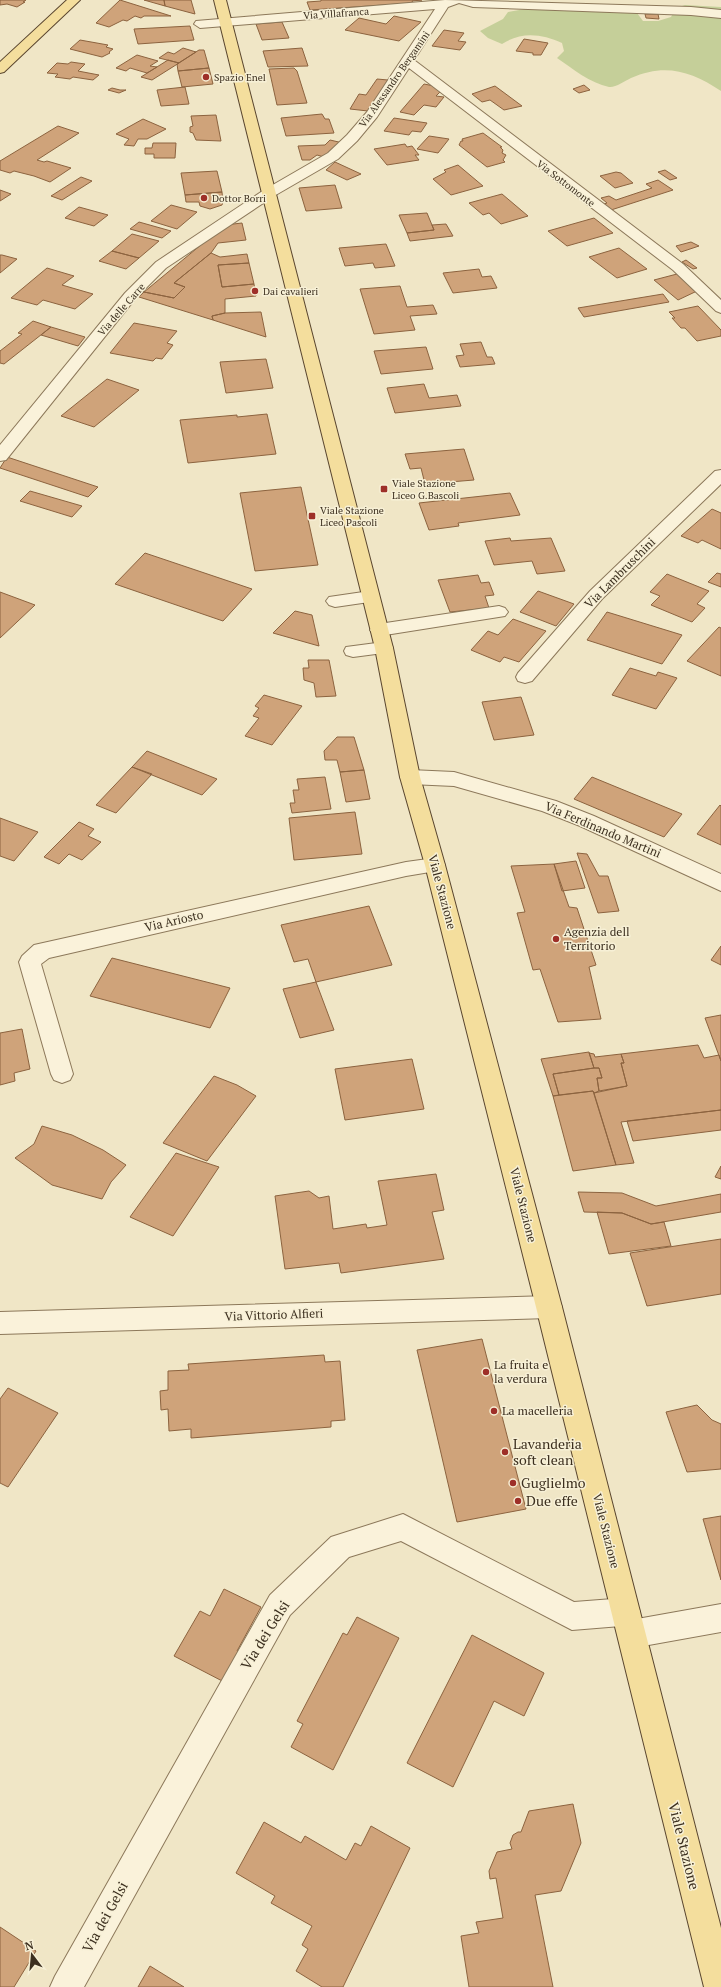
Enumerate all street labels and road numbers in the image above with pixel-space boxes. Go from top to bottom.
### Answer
street label: Via Villafranca [303,5,369,22]
street label: Via Alessandro Bergamini [356,28,433,130]
street label: Via Sottomonte [534,157,598,210]
street label: Via delle Carre [95,280,148,338]
street label: Via Lambruschini [581,534,658,611]
street label: Via Ferdinando Martini [543,798,664,861]
street label: Viale Stazione [425,853,460,931]
street label: Via Ariosto [143,906,205,935]
street label: Viale Stazione [507,1166,540,1244]
street label: Via Vittorio Alfieri [224,1305,324,1324]
street label: Viale Stazione [590,1492,623,1570]
street label: Via dei Gelsi [236,1597,293,1673]
street label: Viale Stazione [664,1800,705,1892]
street label: Via dei Gelsi [77,1878,132,1955]

